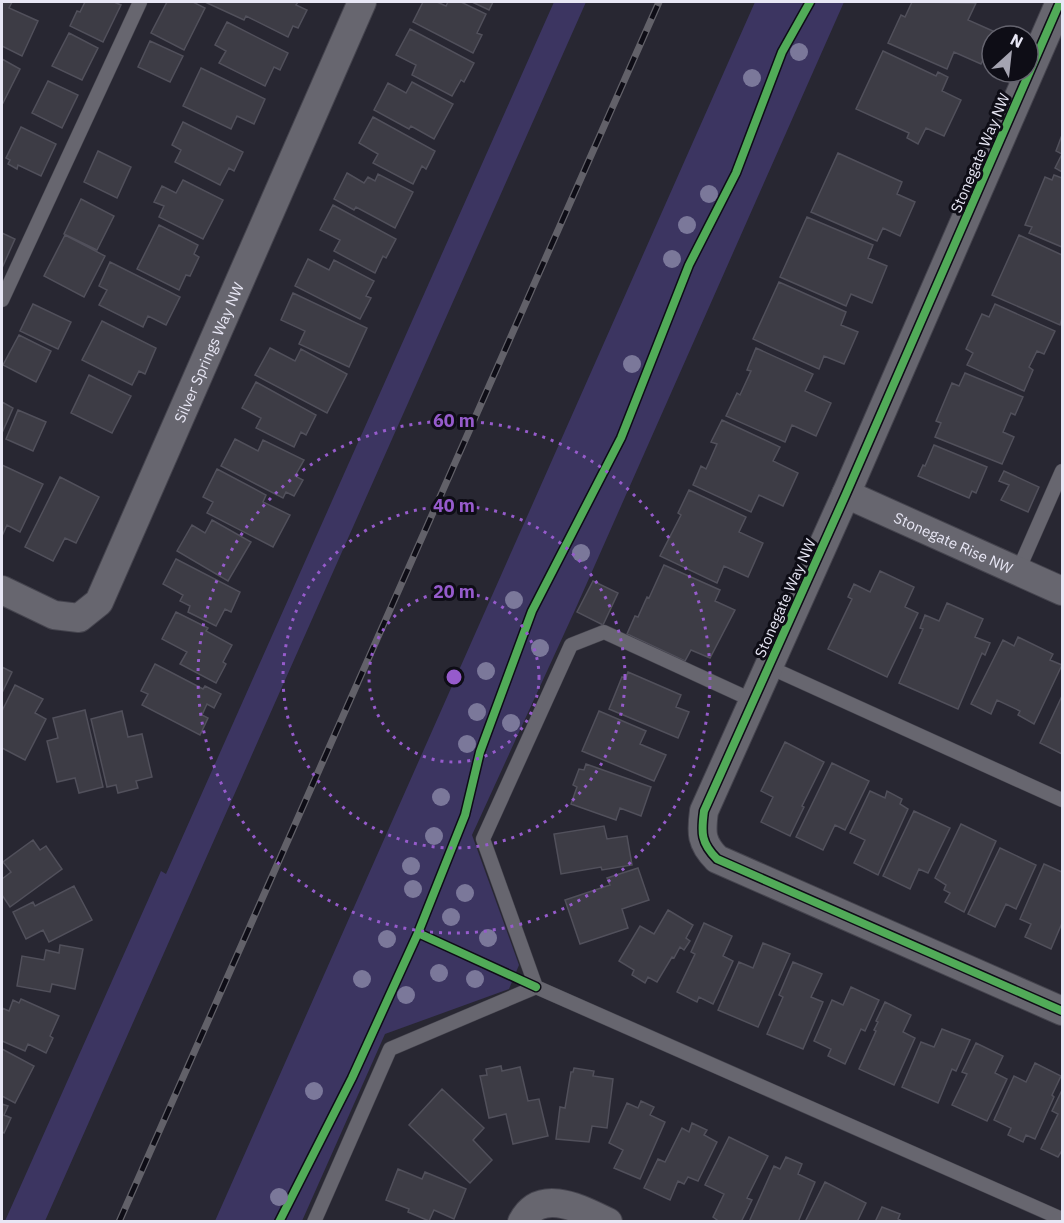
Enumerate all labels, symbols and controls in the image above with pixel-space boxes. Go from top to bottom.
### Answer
north arrow [980,24,1040,84]
text: N [1007,29,1027,52]
street label: Stonegate Way NW [946,90,1014,216]
street label: Silver Springs Way NW [169,279,248,425]
text: 60 m [433,409,475,432]
text: 40 m [433,494,475,517]
street label: Stonegate Rise NW [891,507,1017,578]
street label: Stonegate Way NW [750,535,820,660]
text: 20 m [433,580,475,603]
centre of rings [444,667,464,687]

